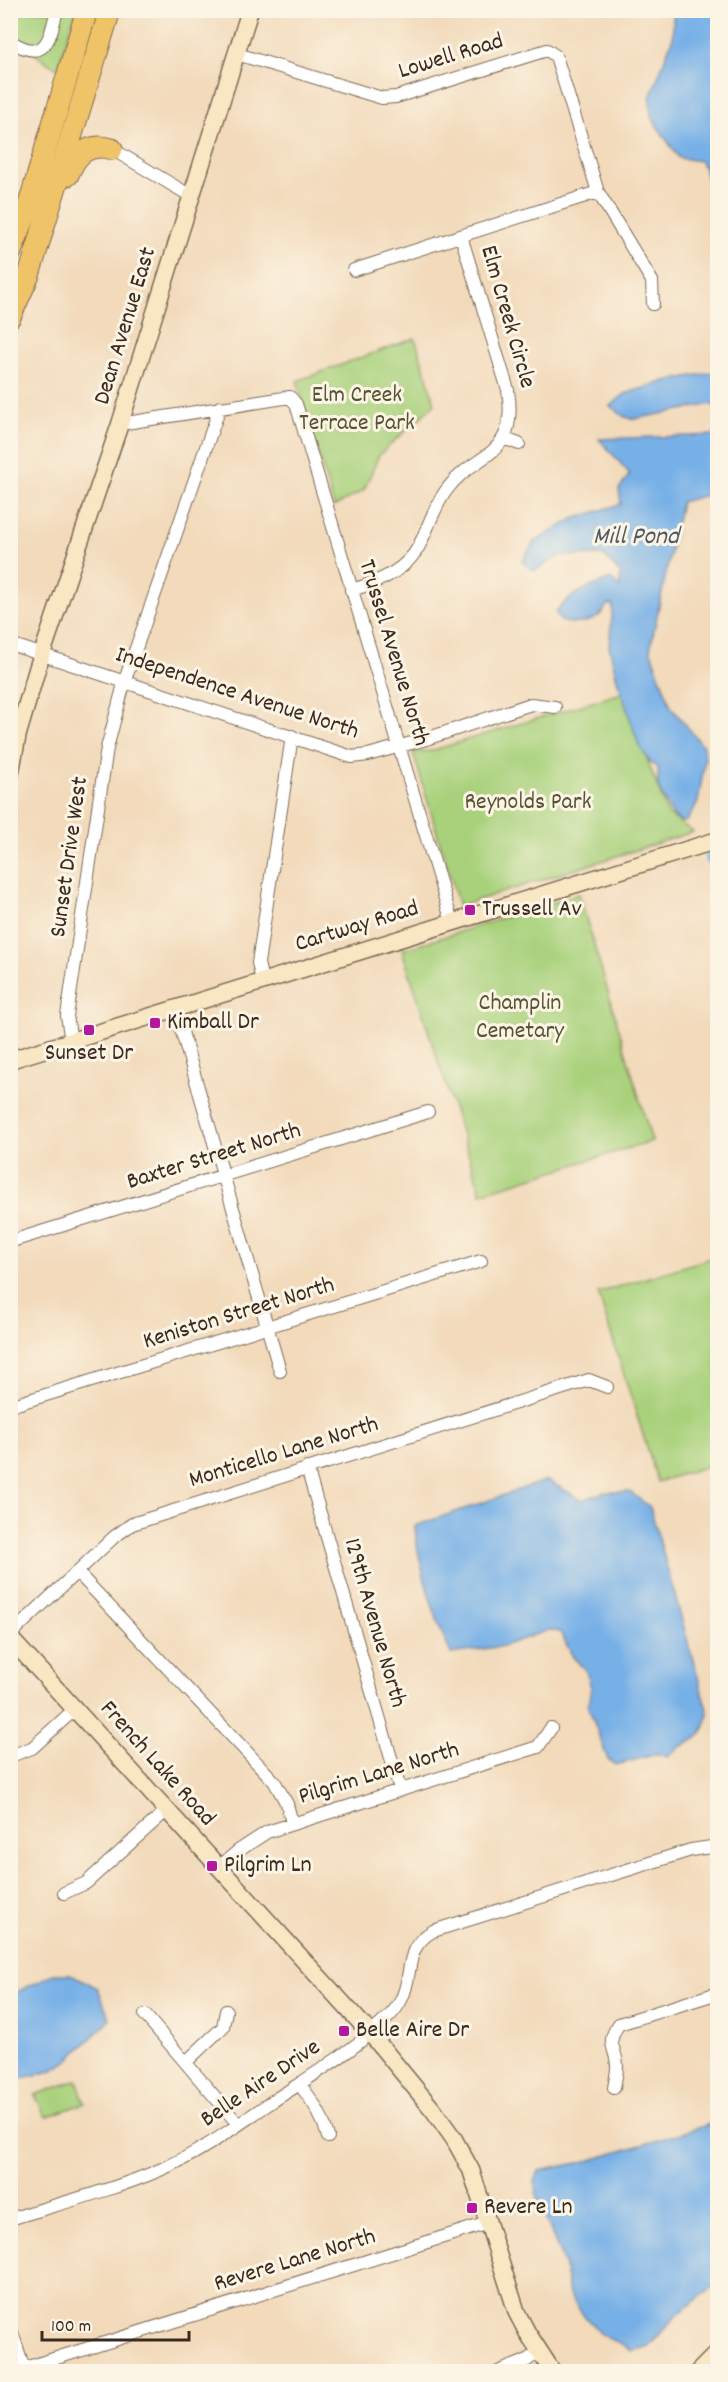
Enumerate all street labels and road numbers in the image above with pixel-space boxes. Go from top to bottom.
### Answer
street label: Lowell Road [394,25,508,89]
street label: Elm Creek Circle [470,242,544,392]
street label: Dean Avenue East [86,243,166,409]
street label: Trussel Avenue North [348,556,438,750]
street label: Independence Avenue North [111,639,363,749]
street label: Sunset Drive West [42,774,98,940]
street label: Cartway Road [291,892,423,962]
street label: Baxter Street North [123,1114,305,1200]
street label: Keniston Street North [139,1269,339,1359]
street label: Monticello Lane North [185,1408,383,1498]
street label: 129th Avenue North [334,1534,414,1712]
street label: French Lake Road [91,1693,223,1835]
street label: Pilgrim Lane North [295,1733,463,1815]
street label: Belle Aire Drive [194,2031,328,2137]
street label: Revere Lane North [210,2220,380,2302]

